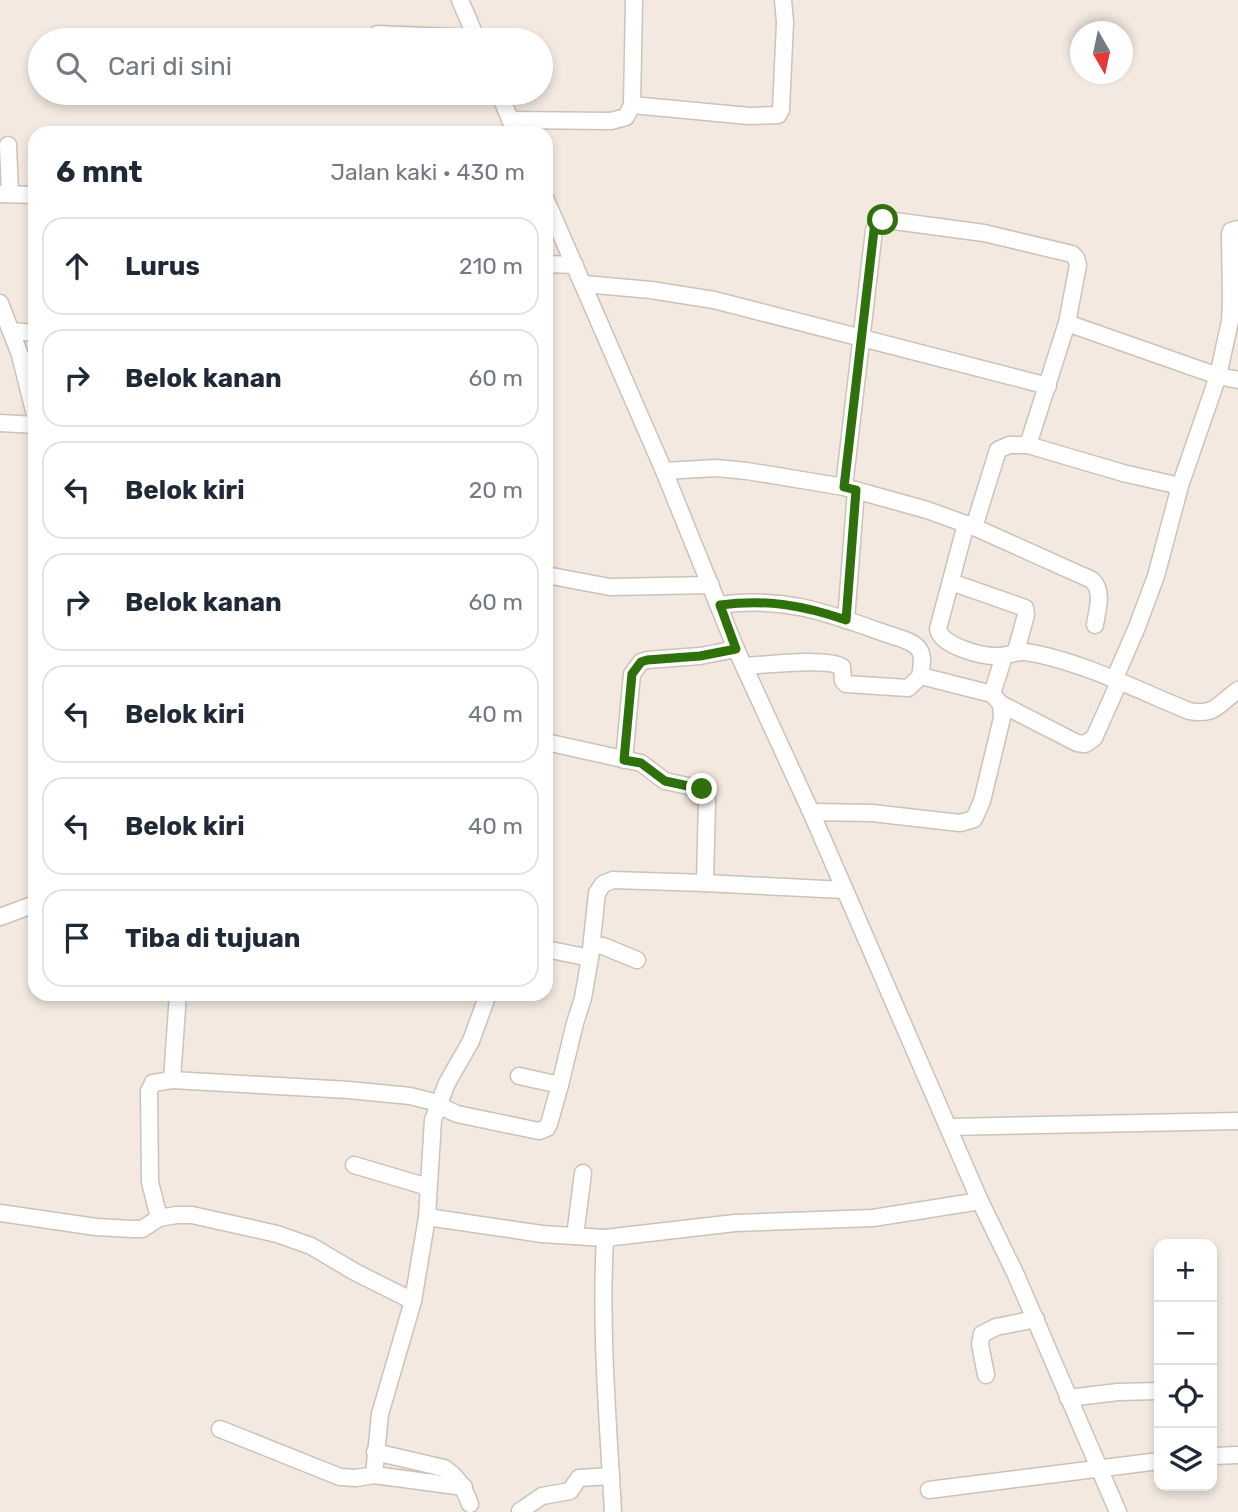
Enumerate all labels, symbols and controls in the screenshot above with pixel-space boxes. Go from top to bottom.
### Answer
north arrow [1070,21,1133,84]
search box [28,28,553,105]
icon: search [52,48,90,86]
text: Cari di sini [108,51,232,82]
text: 6 mnt [56,154,143,190]
text: Jalan kaki · 430 m [331,158,525,186]
route start [867,204,898,235]
icon: ahead [58,247,96,285]
text: Lurus [125,251,200,282]
text: 210 m [459,252,523,280]
icon: right [58,359,96,397]
text: Belok kanan [125,363,282,394]
text: 60 m [468,364,523,392]
icon: left [58,471,96,509]
text: Belok kiri [125,475,245,506]
text: 20 m [469,476,523,504]
icon: right [58,583,96,621]
text: Belok kanan [125,587,282,618]
text: 60 m [468,588,523,616]
icon: left [58,695,96,733]
text: Belok kiri [125,699,245,730]
text: 40 m [468,700,523,728]
route end [686,773,717,804]
icon: left [58,807,96,845]
text: Belok kiri [125,811,245,842]
text: 40 m [468,812,523,840]
icon: arrive [58,919,96,957]
text: Tiba di tujuan [125,923,300,954]
map controls [1154,1239,1217,1491]
button: + [1154,1239,1217,1302]
button: − [1154,1302,1217,1365]
button: locate [1154,1365,1217,1428]
button: layers [1154,1428,1217,1491]

